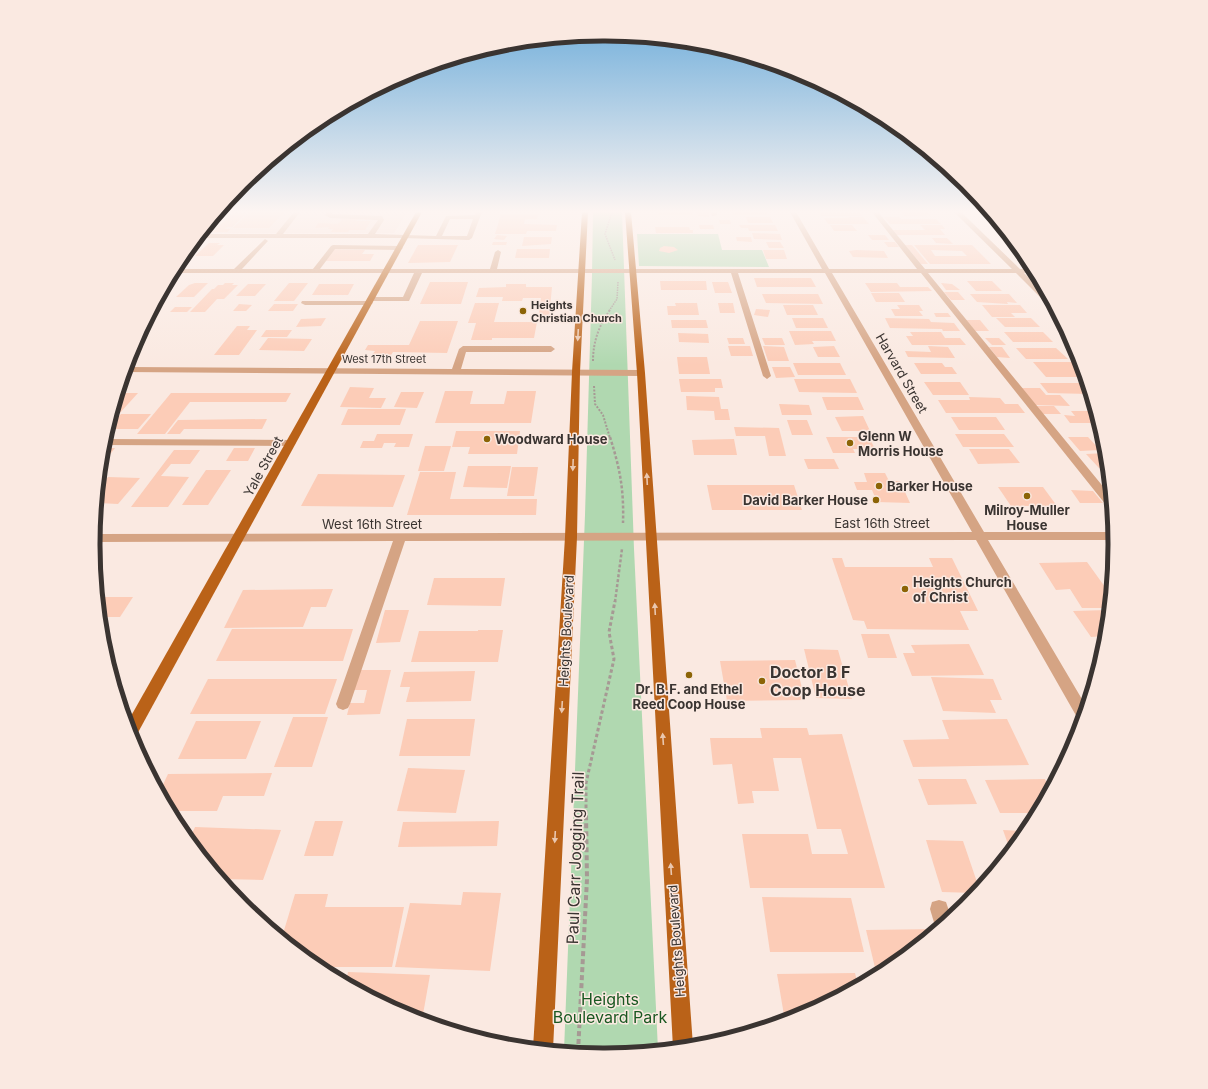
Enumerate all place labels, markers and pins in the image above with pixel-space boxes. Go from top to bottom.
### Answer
place label: Heights Christian Church [531,298,622,325]
marker: Heights Christian Church [518,306,528,316]
place label: Glenn W Morris House [858,428,944,459]
place label: Woodward House [495,431,608,447]
marker: Woodward House [482,434,492,444]
marker: Glenn W Morris House [845,438,855,448]
place label: Barker House [887,478,973,494]
marker: Barker House [874,481,884,491]
marker: Milroy-Muller House [1022,491,1032,501]
place label: David Barker House [743,492,868,508]
marker: David Barker House [871,495,881,505]
place label: Milroy-Muller House [984,502,1070,533]
place label: Heights Church of Christ [913,574,1012,605]
marker: Heights Church of Christ [900,584,910,594]
place label: Doctor B F Coop House [770,662,866,700]
marker: Dr. B.F. and Ethel Reed Coop House [684,670,694,680]
marker: Doctor B F Coop House [757,676,767,686]
place label: Dr. B.F. and Ethel Reed Coop House [633,681,746,712]

